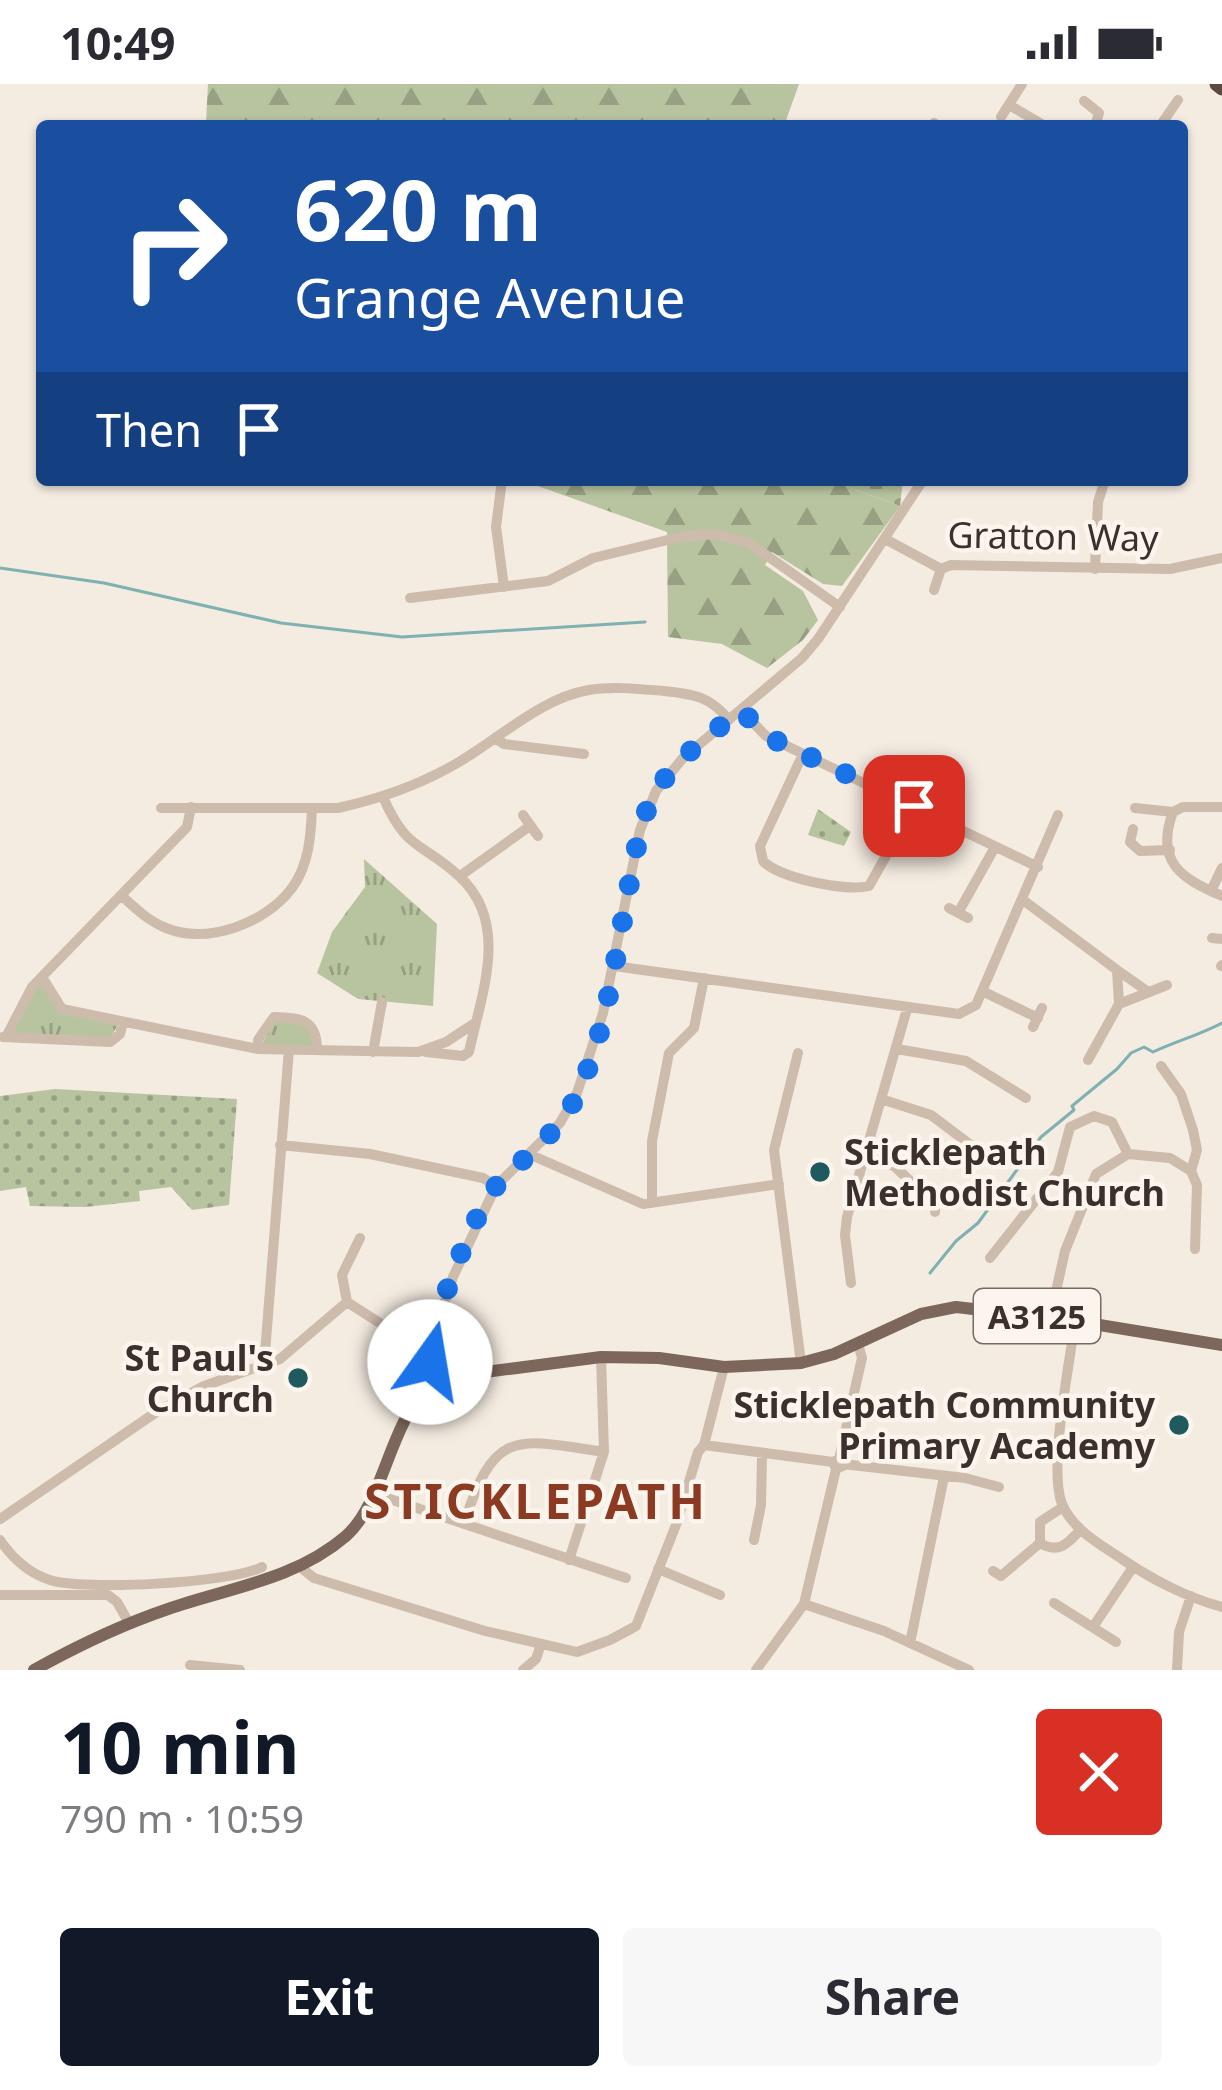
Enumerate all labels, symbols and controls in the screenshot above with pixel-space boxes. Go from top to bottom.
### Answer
text: 10:49 [60,12,176,73]
text: 620 m [294,151,542,266]
icon: right [96,168,252,324]
text: Grange Avenue [294,260,686,334]
icon: arrive [226,396,292,462]
text: Then [96,399,202,460]
street label: Gratton Way [947,510,1160,562]
pin [863,755,965,857]
icon: arrive [881,773,947,839]
place label: Sticklepath Methodist Church [844,1127,1165,1217]
marker: Sticklepath Methodist Church [807,1159,833,1185]
road number: A3125 [974,1289,1100,1343]
position arrow [367,1299,493,1425]
place label: St Paul's Church [125,1333,274,1423]
marker: St Paul's Church [285,1365,311,1391]
place label: Sticklepath Community Primary Academy [733,1380,1155,1470]
marker: Sticklepath Community Primary Academy [1166,1412,1192,1438]
district label: STICKLEPATH [364,1468,708,1533]
text: 10 min [60,1697,300,1795]
button: close [1036,1709,1162,1835]
text: 790 m · 10:59 [60,1791,304,1844]
button: Exit [60,1928,599,2066]
button: Share [623,1928,1162,2066]

